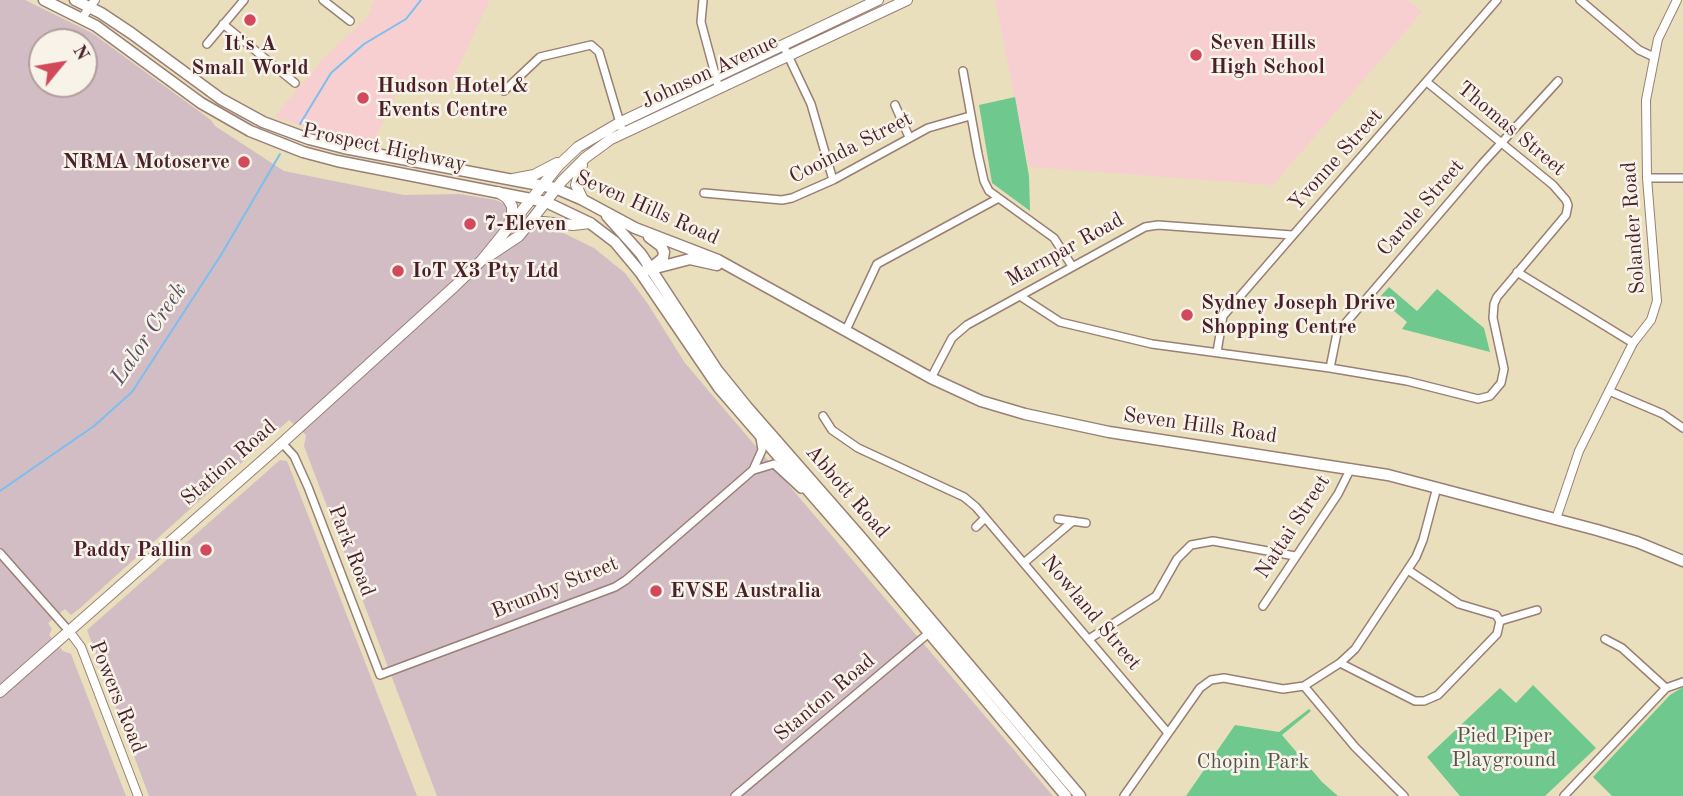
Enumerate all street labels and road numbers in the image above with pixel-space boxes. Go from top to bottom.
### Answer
street label: Johnson Avenue [638,29,782,115]
street label: Thomas Street [1451,76,1571,182]
street label: Yvonne Street [1283,104,1389,216]
street label: Cooinda Street [785,106,917,190]
street label: Prospect Highway [300,118,468,178]
street label: Carole Street [1372,154,1470,262]
street label: Solander Road [1617,161,1651,295]
street label: Seven Hills Road [571,165,723,251]
street label: Marnpar Road [1002,207,1128,293]
street label: Seven Hills Road [1121,403,1279,449]
street label: Station Road [176,415,282,511]
street label: Abbott Road [800,440,894,544]
street label: Nattai Street [1250,470,1336,584]
street label: Park Road [322,502,380,600]
street label: Nowland Street [1036,550,1146,676]
street label: Brumby Street [488,551,622,625]
street label: Powers Road [83,637,151,757]
street label: Stanton Road [769,649,881,747]

